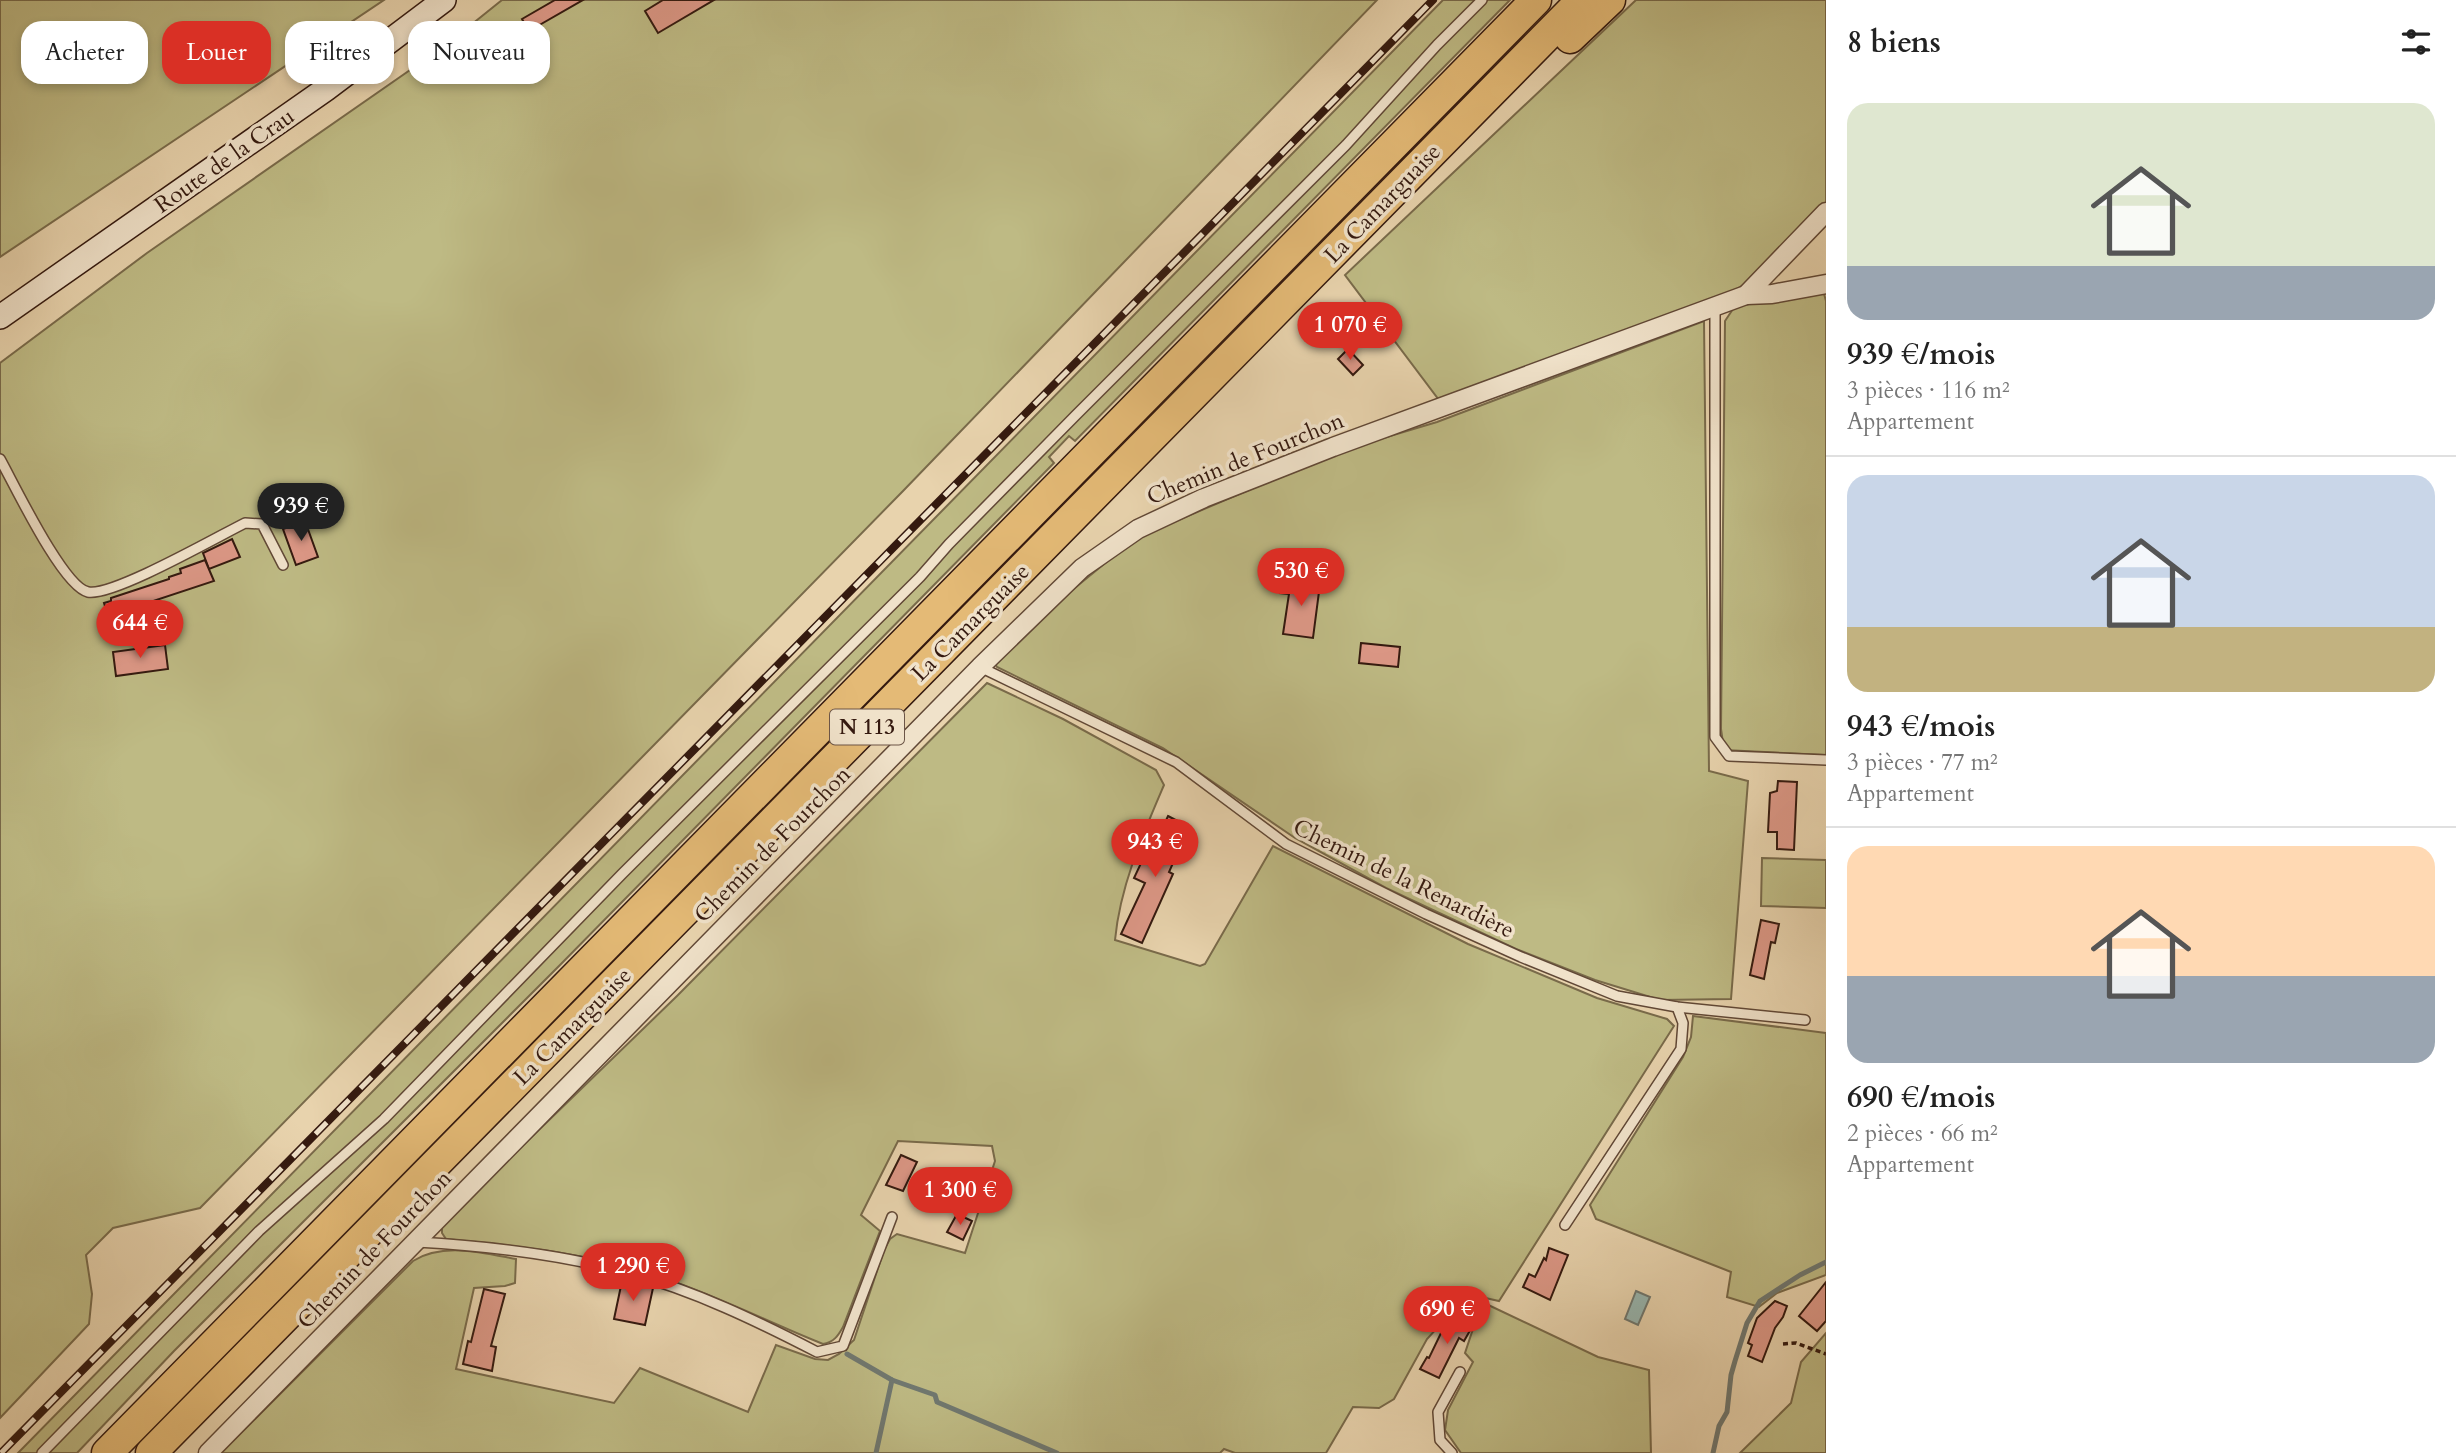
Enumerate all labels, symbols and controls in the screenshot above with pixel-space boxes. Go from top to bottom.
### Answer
chip: Acheter [21,21,148,84]
chip: Louer [162,21,271,84]
chip: Filtres [285,21,394,84]
chip: Nouveau [408,21,550,84]
text: 8 biens [1847,22,1941,63]
icon: filters [2397,23,2435,61]
street label: Route de la Crau [148,101,300,220]
street label: La Camarguaise [1317,137,1447,270]
icon: home [2078,148,2204,274]
pin: 1 070 € [1285,302,1415,362]
text: 1 070 € [1313,309,1387,340]
text: 939 €/mois [1847,334,1995,375]
text: 3 pièces · 116 m² [1847,375,2010,406]
street label: Chemin de Fourchon [1142,405,1348,512]
text: Appartement [1847,406,1974,437]
pin: 939 € [252,484,350,543]
text: 939 € [273,490,329,521]
icon: home [2078,520,2204,646]
pin: 530 € [1252,548,1350,608]
text: 530 € [1273,555,1329,586]
street label: La Camarguaise [904,556,1036,688]
pin: 644 € [91,600,189,660]
text: 644 € [112,607,168,638]
text: 943 €/mois [1847,706,1995,747]
road number: N 113 [830,710,904,744]
text: 3 pièces · 77 m² [1847,747,1998,778]
street label: Chemin de Fourchon [687,759,858,930]
text: Appartement [1847,778,1974,809]
street label: Chemin de la Renardière [1288,811,1520,946]
pin: 943 € [1106,820,1204,879]
text: 943 € [1127,826,1183,857]
icon: home [2078,891,2204,1017]
street label: La Camarguaise [506,960,638,1092]
text: 690 €/mois [1847,1077,1995,1118]
text: 2 pièces · 66 m² [1847,1118,1998,1149]
text: Appartement [1847,1149,1974,1180]
street label: Chemin de Fourchon [290,1163,458,1336]
pin: 1 300 € [895,1168,1025,1227]
text: 1 300 € [923,1174,997,1205]
pin: 1 290 € [568,1244,698,1303]
text: 1 290 € [596,1250,670,1281]
pin: 690 € [1398,1286,1496,1346]
text: 690 € [1419,1293,1475,1324]

